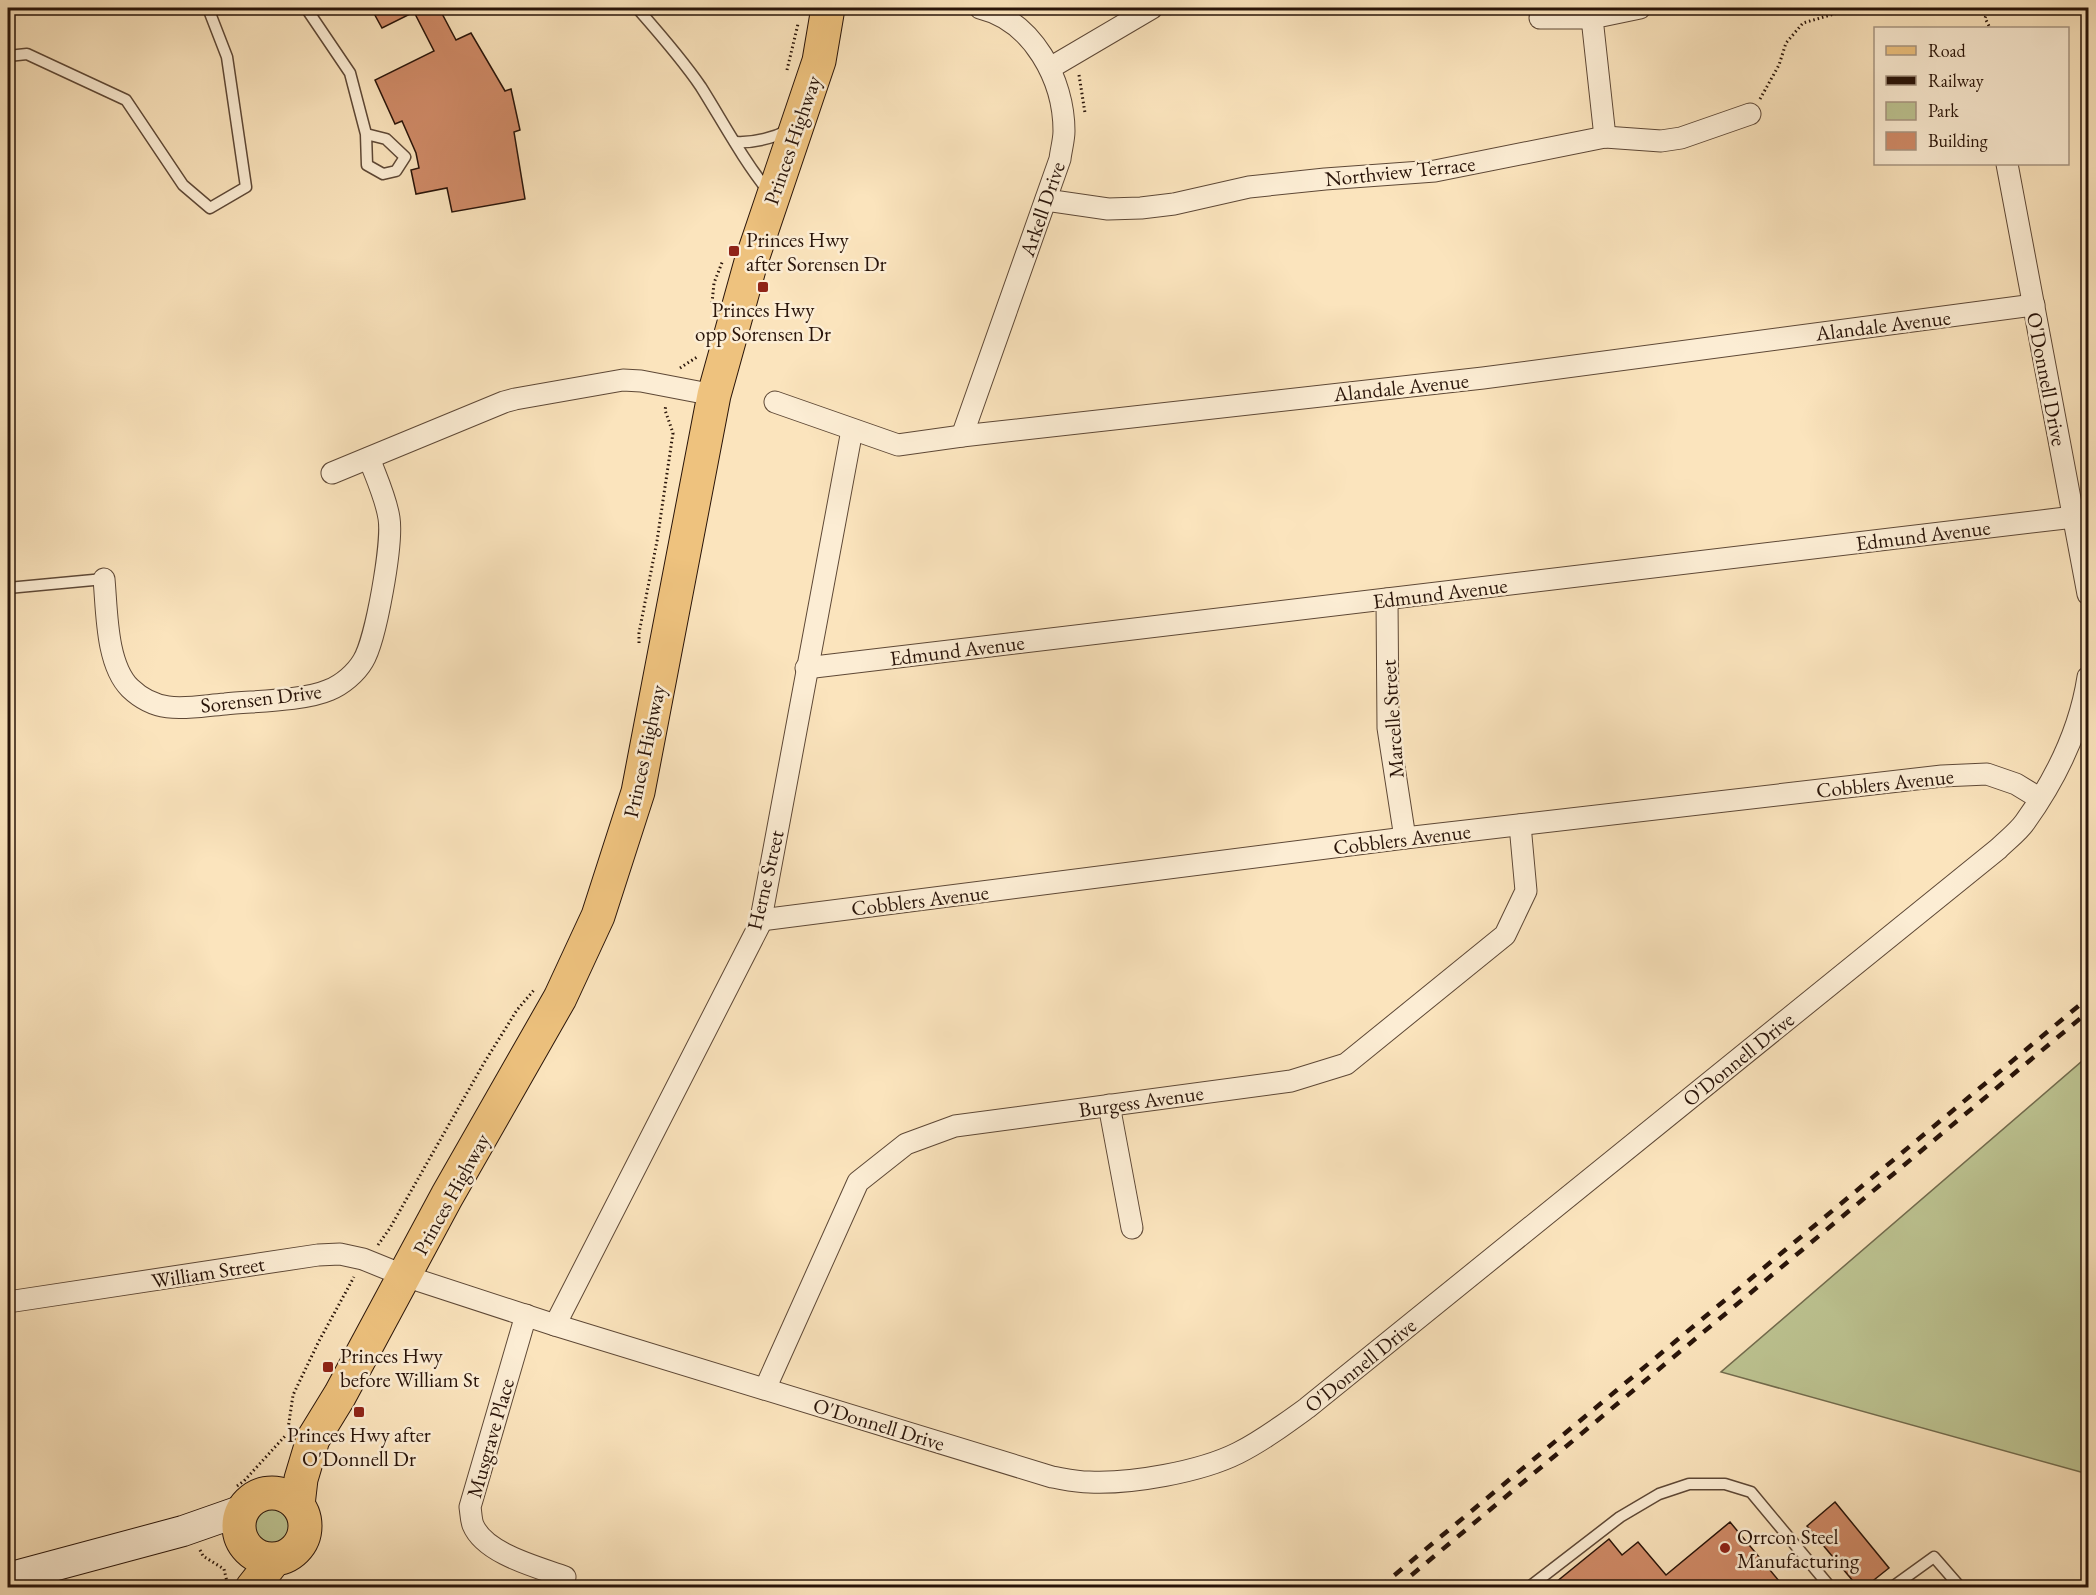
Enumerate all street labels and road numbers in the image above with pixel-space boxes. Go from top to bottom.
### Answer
street label: Princes Highway [757,71,827,208]
street label: Northview Terrace [1324,150,1476,192]
street label: Arkell Drive [1013,158,1071,261]
street label: Alandale Avenue [1813,303,1952,347]
street label: O'Donnell Drive [2021,310,2073,448]
street label: Alandale Avenue [1331,366,1470,408]
street label: Edmund Avenue [1854,513,1992,557]
street label: Edmund Avenue [1371,571,1509,615]
street label: Edmund Avenue [888,628,1026,672]
street label: Marcelle Street [1374,658,1410,779]
street label: Sorensen Drive [199,677,323,719]
street label: Princes Highway [617,681,671,820]
street label: Cobblers Avenue [1815,762,1955,804]
street label: Cobblers Avenue [1332,817,1472,861]
street label: Herne Street [740,827,790,933]
street label: Cobblers Avenue [850,878,990,922]
street label: O'Donnell Drive [1677,1006,1799,1112]
street label: Burgess Avenue [1077,1079,1205,1123]
street label: Princes Highway [406,1128,496,1260]
street label: William Street [149,1250,267,1294]
street label: O'Donnell Drive [1299,1312,1421,1418]
street label: Musgrave Place [460,1375,520,1501]
street label: O'Donnell Drive [810,1391,948,1457]

